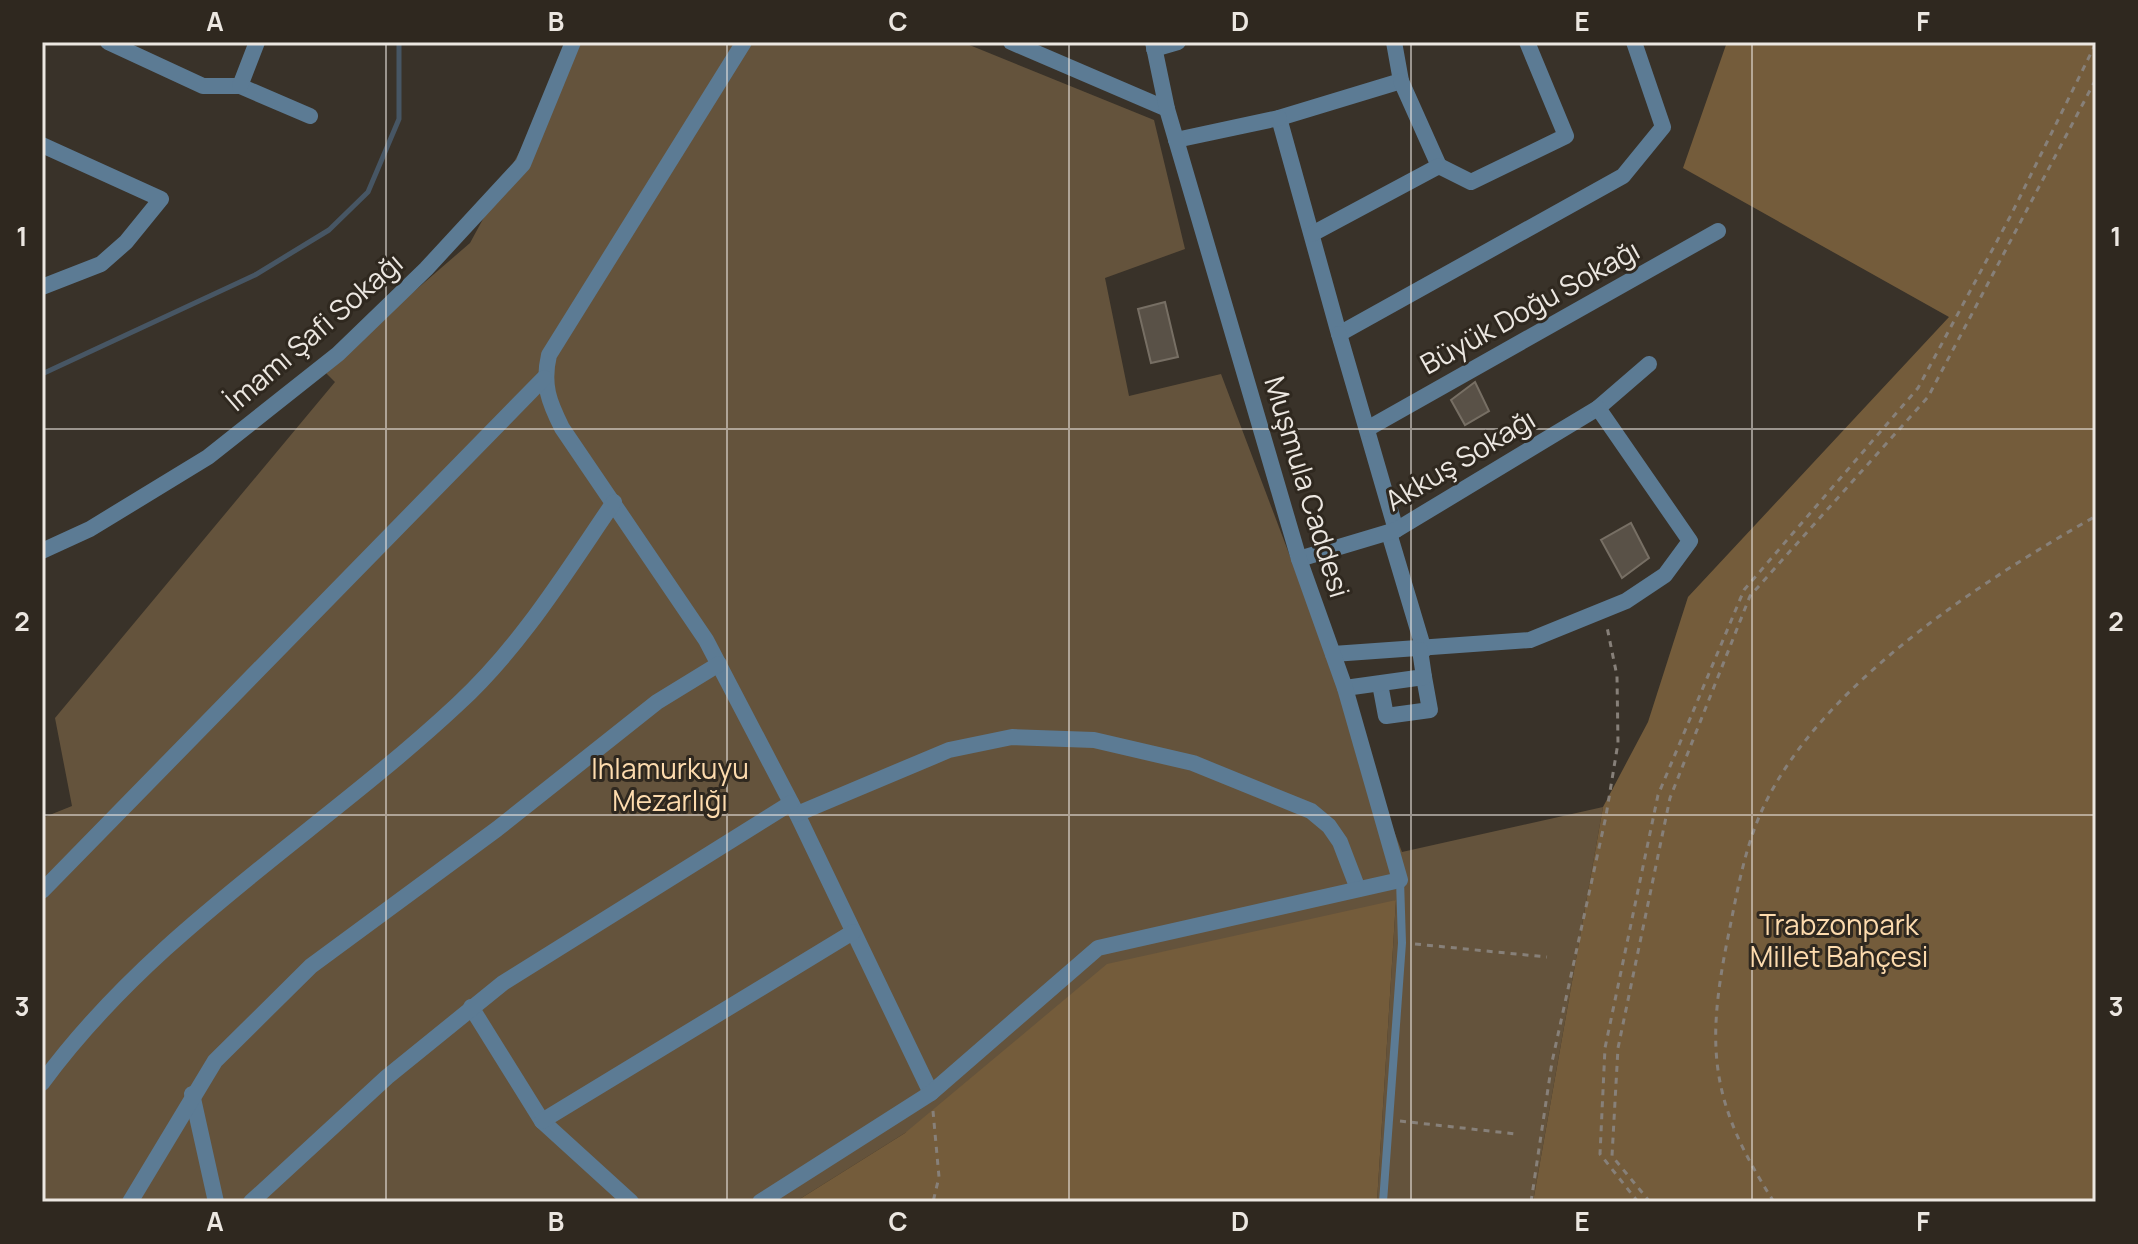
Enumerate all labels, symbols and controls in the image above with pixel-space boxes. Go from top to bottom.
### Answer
text: A [206,3,224,39]
text: B [548,3,564,39]
text: C [888,3,908,39]
text: D [1231,3,1249,39]
text: E [1574,3,1590,39]
text: F [1916,3,1930,39]
text: 1 [16,218,28,254]
text: 1 [2110,218,2122,254]
street label: Büyük Doğu Sokağı [1413,230,1646,382]
street label: İmamı Şafi Sokağı [217,244,410,419]
street label: Muşmula Caddesi [1256,372,1360,602]
street label: Akkuş Sokağı [1377,399,1542,519]
text: 2 [14,603,30,639]
text: 2 [2108,603,2124,639]
park label: Ihlamurkuyu Mezarlığı [591,749,749,819]
park label: Trabzonpark Millet Bahçesi [1750,905,1928,975]
text: 3 [14,988,30,1024]
text: 3 [2108,988,2124,1024]
text: A [206,1203,224,1239]
text: B [548,1203,564,1239]
text: C [888,1203,908,1239]
text: D [1231,1203,1249,1239]
text: E [1574,1203,1590,1239]
text: F [1916,1203,1930,1239]

